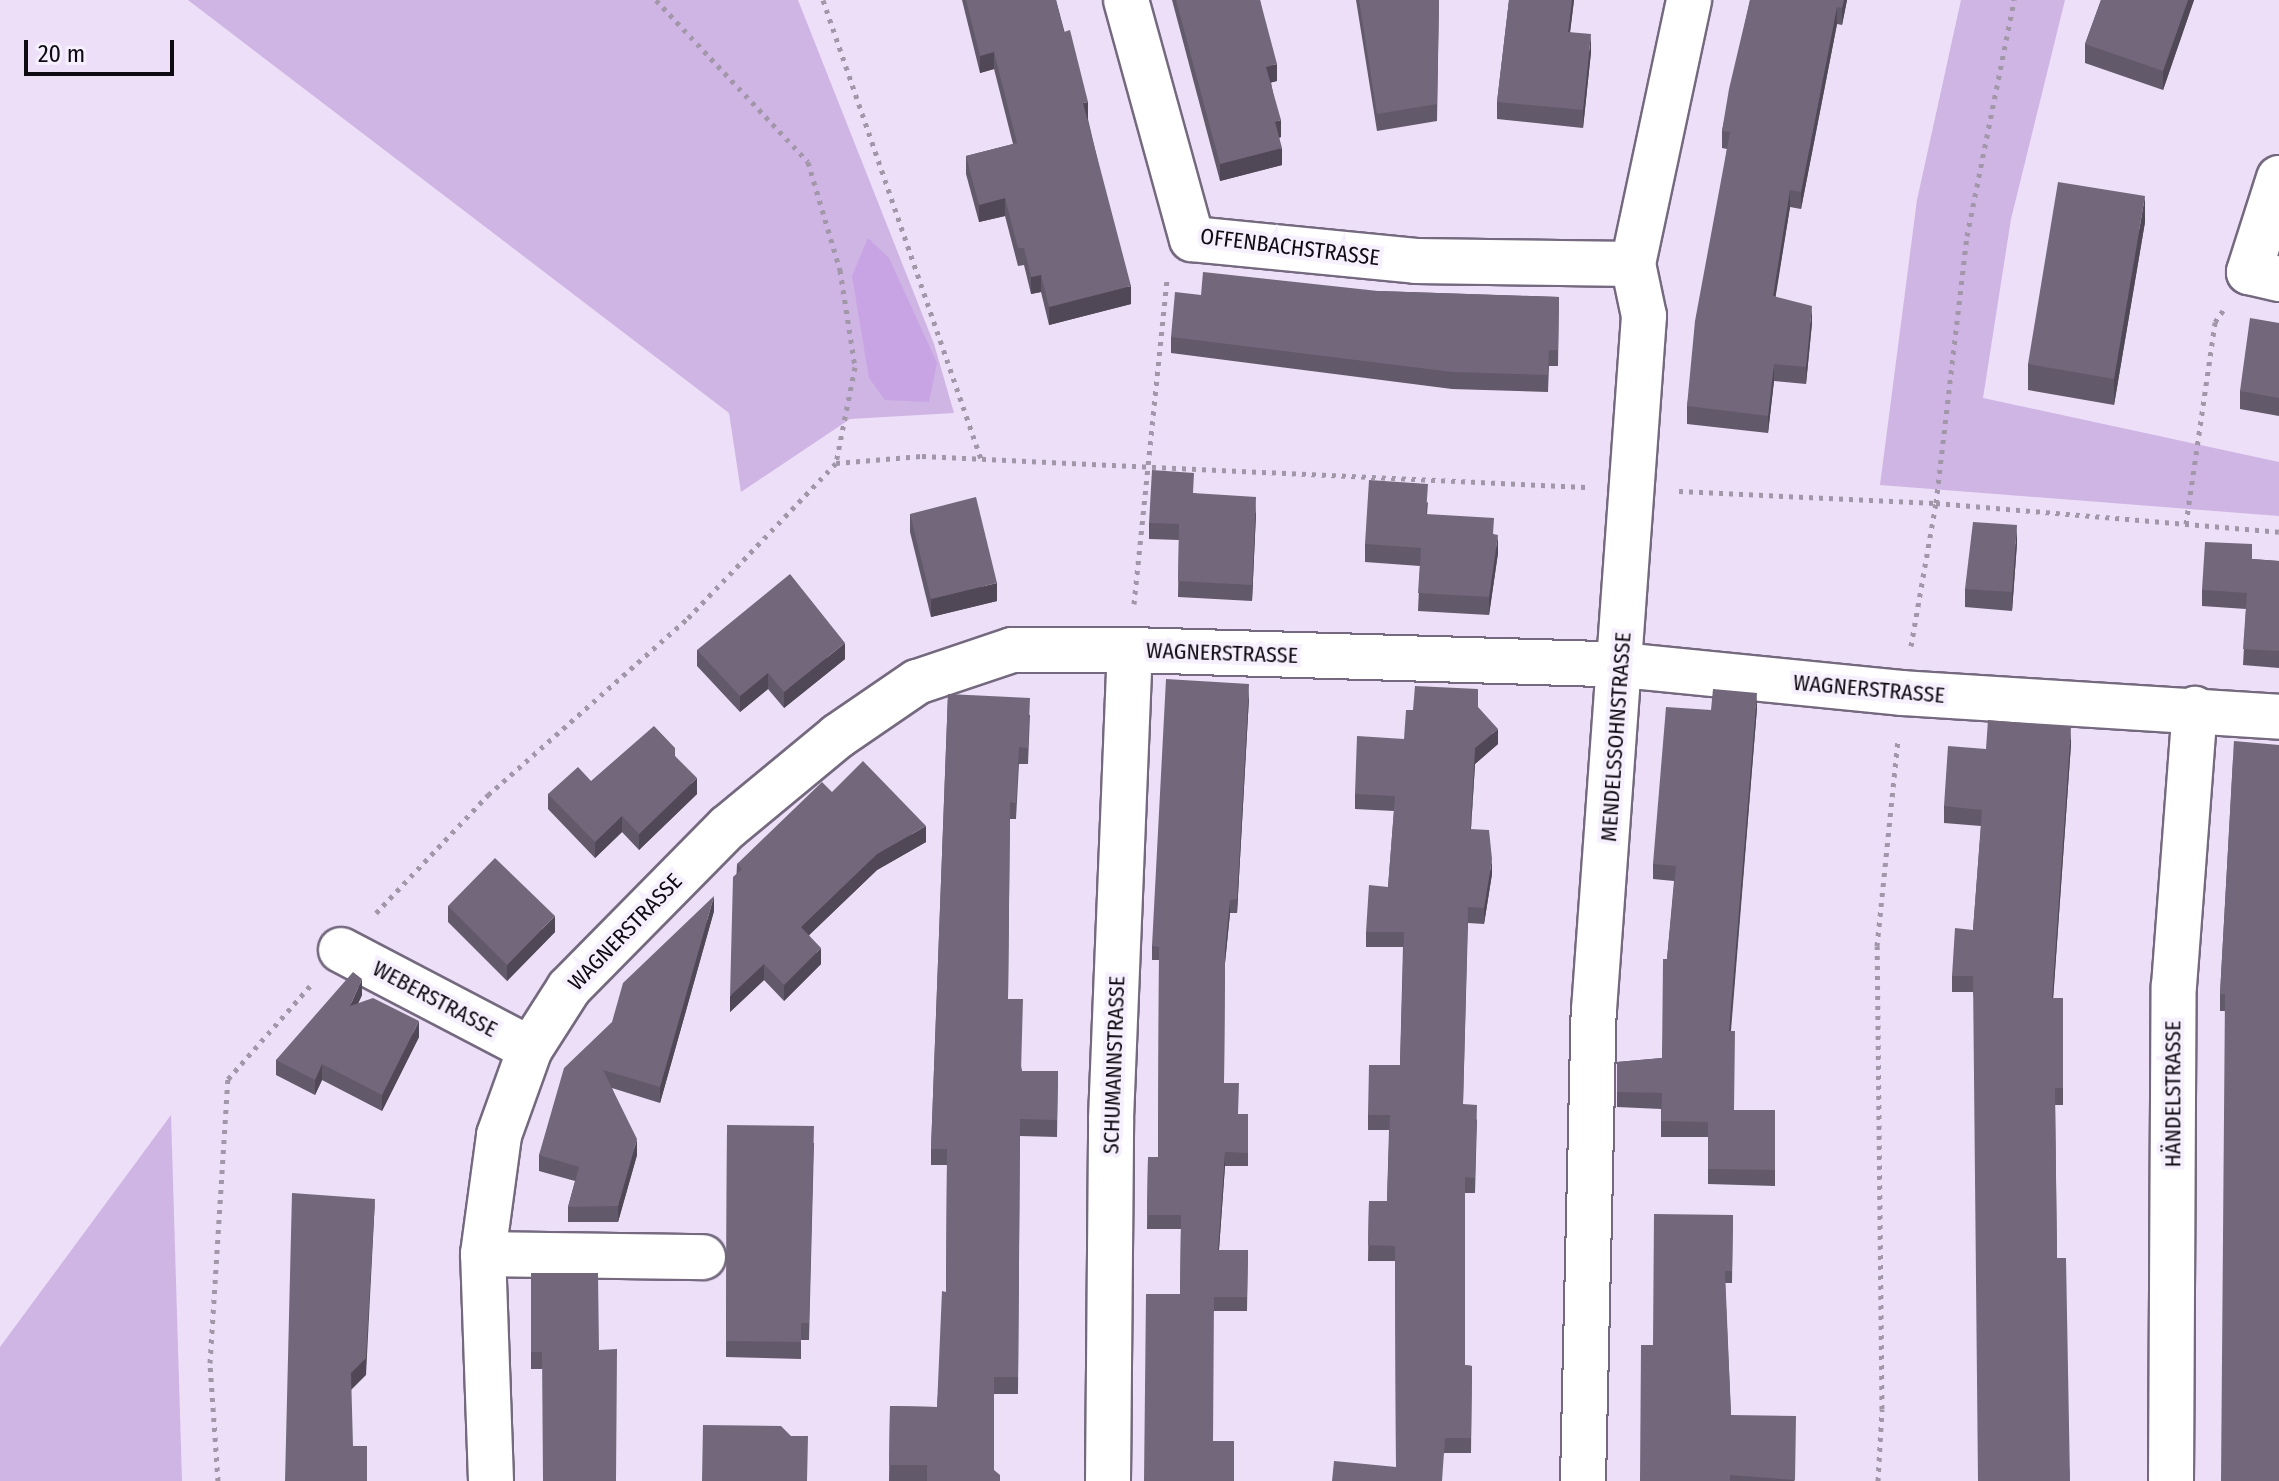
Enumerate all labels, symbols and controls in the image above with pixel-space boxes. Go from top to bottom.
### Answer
scale bar [28,24,178,74]
text: 20 m [38,40,85,68]
street label: OFFENBACHSTRASSE [1199,223,1381,271]
street label: MENDELSSOHNSTRASSE [1596,631,1636,843]
street label: WAGNERSTRASSE [1146,637,1298,669]
street label: WAGNERSTRASSE [1792,669,1946,709]
street label: WAGNERSTRASSE [563,868,687,996]
street label: WEBERSTRASSE [368,955,502,1043]
street label: SCHUMANNSTRASSE [1098,975,1130,1155]
street label: HÄNDELSTRASSE [2160,1021,2186,1167]

